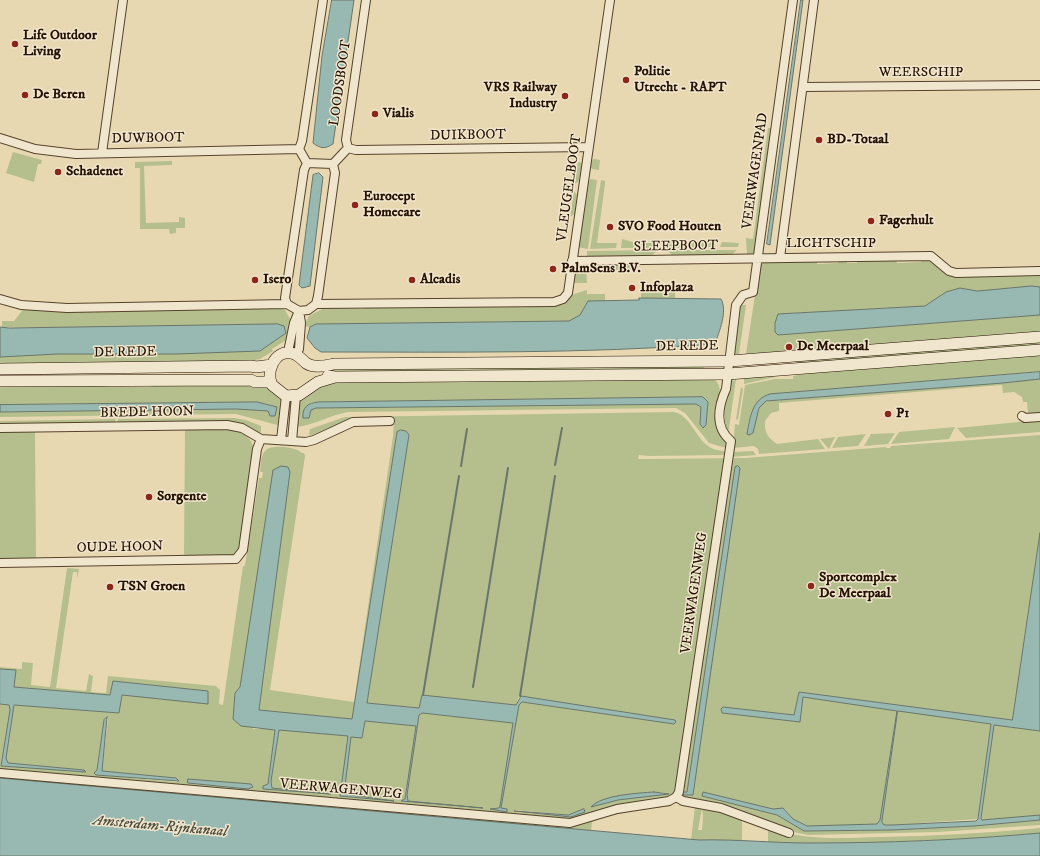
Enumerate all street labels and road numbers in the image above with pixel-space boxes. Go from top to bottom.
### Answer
street label: LOODSBOOT [327,39,355,127]
street label: WEERSCHIP [879,65,963,81]
street label: VEERWAGENPAD [740,112,772,230]
street label: DUIKBOOT [430,127,506,145]
street label: DUWBOOT [111,130,185,148]
street label: VLEUGELBOOT [554,133,586,243]
street label: LICHTSCHIP [786,236,876,252]
street label: SLEEPBOOT [634,238,718,256]
street label: DE REDE [656,338,718,356]
street label: DE REDE [94,344,156,362]
street label: BREDE HOON [100,404,194,422]
street label: VEERWAGENWEG [678,531,712,655]
street label: OUDE HOON [77,539,163,557]
street label: VEERWAGENWEG [279,776,403,804]

